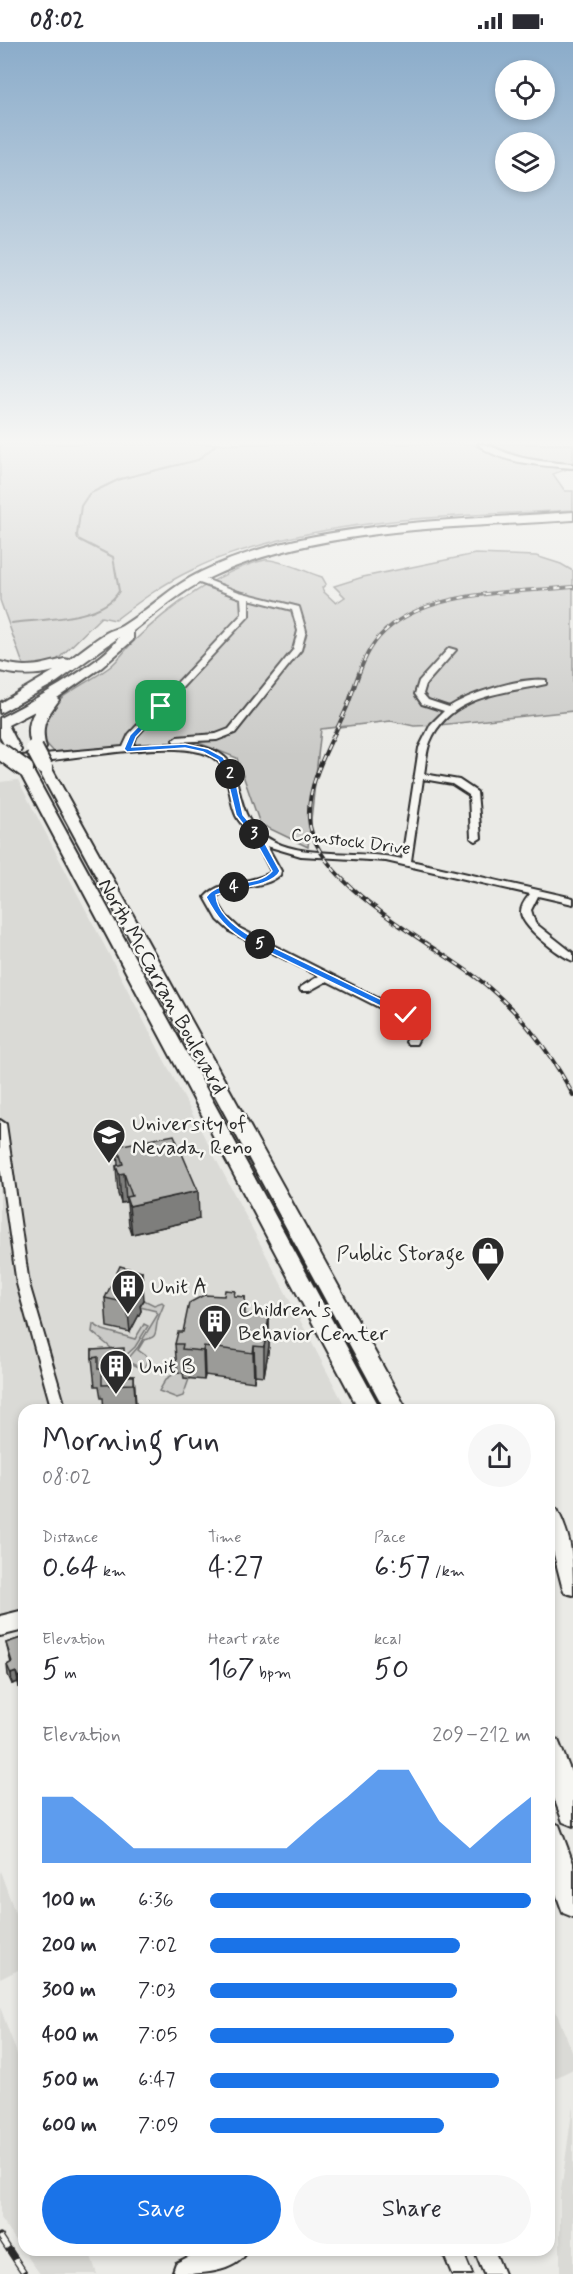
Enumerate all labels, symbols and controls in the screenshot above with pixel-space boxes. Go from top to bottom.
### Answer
text: 08:02 [30,7,84,35]
map controls [495,60,555,192]
button: locate [495,60,555,120]
button: layers [495,132,555,192]
pin [135,680,186,731]
icon: arrive [144,689,177,722]
pin: 2 [215,759,245,789]
text: 2 [226,763,234,784]
pin: 3 [239,819,269,849]
text: 3 [250,823,258,844]
street label: Comstock Drive [290,823,412,861]
pin: 4 [219,872,249,902]
street label: North McCarran Boulevard [91,874,233,1099]
text: 4 [229,876,239,897]
pin: 5 [245,929,275,959]
text: 5 [255,933,265,954]
pin [380,989,431,1040]
icon: check [389,998,422,1031]
place label: University of Nevada, Reno [132,1110,252,1162]
school or university icon: University of Nevada, Reno [91,1117,127,1164]
shop icon: Public Storage [470,1235,506,1282]
place label: Public Storage [337,1240,465,1270]
building icon: Unit A [110,1268,146,1315]
place label: Unit A [151,1273,207,1301]
place label: Children's Behavior Center [238,1296,388,1348]
building icon: Children's Behavior Center [197,1303,233,1350]
building icon: Unit B [98,1348,134,1395]
place label: Unit B [139,1353,196,1381]
text: Morning run [42,1419,220,1463]
button: share [468,1424,531,1487]
text: 08:02 [42,1464,91,1491]
text: Distance [42,1527,98,1548]
text: Time [208,1527,242,1548]
text: Pace [374,1527,406,1548]
text: 0.64 [42,1548,99,1587]
text: 4:27 [208,1548,263,1587]
text: 6:57 [374,1548,430,1587]
text: km [99,1561,126,1582]
text: /km [430,1561,465,1582]
text: Elevation [42,1629,105,1650]
text: Heart rate [208,1629,280,1650]
text: kcal [374,1629,401,1650]
text: 5 [42,1650,60,1689]
text: 167 [208,1650,255,1689]
text: 50 [374,1650,409,1689]
text: m [60,1663,77,1684]
text: bpm [255,1663,291,1684]
text: Elevation [42,1722,121,1749]
text: 209–212 m [432,1722,531,1749]
text: 100 m [42,1887,96,1914]
text: 6:36 [138,1887,174,1914]
text: 200 m [42,1932,97,1959]
text: 7:02 [138,1932,177,1959]
text: 300 m [42,1977,96,2004]
text: 7:03 [138,1977,175,2004]
text: 400 m [42,2022,98,2049]
text: 7:05 [138,2022,177,2049]
text: 500 m [42,2067,99,2094]
text: 6:47 [138,2067,175,2094]
text: 600 m [42,2112,97,2139]
text: 7:09 [138,2112,179,2139]
button: Save [42,2175,281,2244]
button: Share [293,2175,531,2244]

